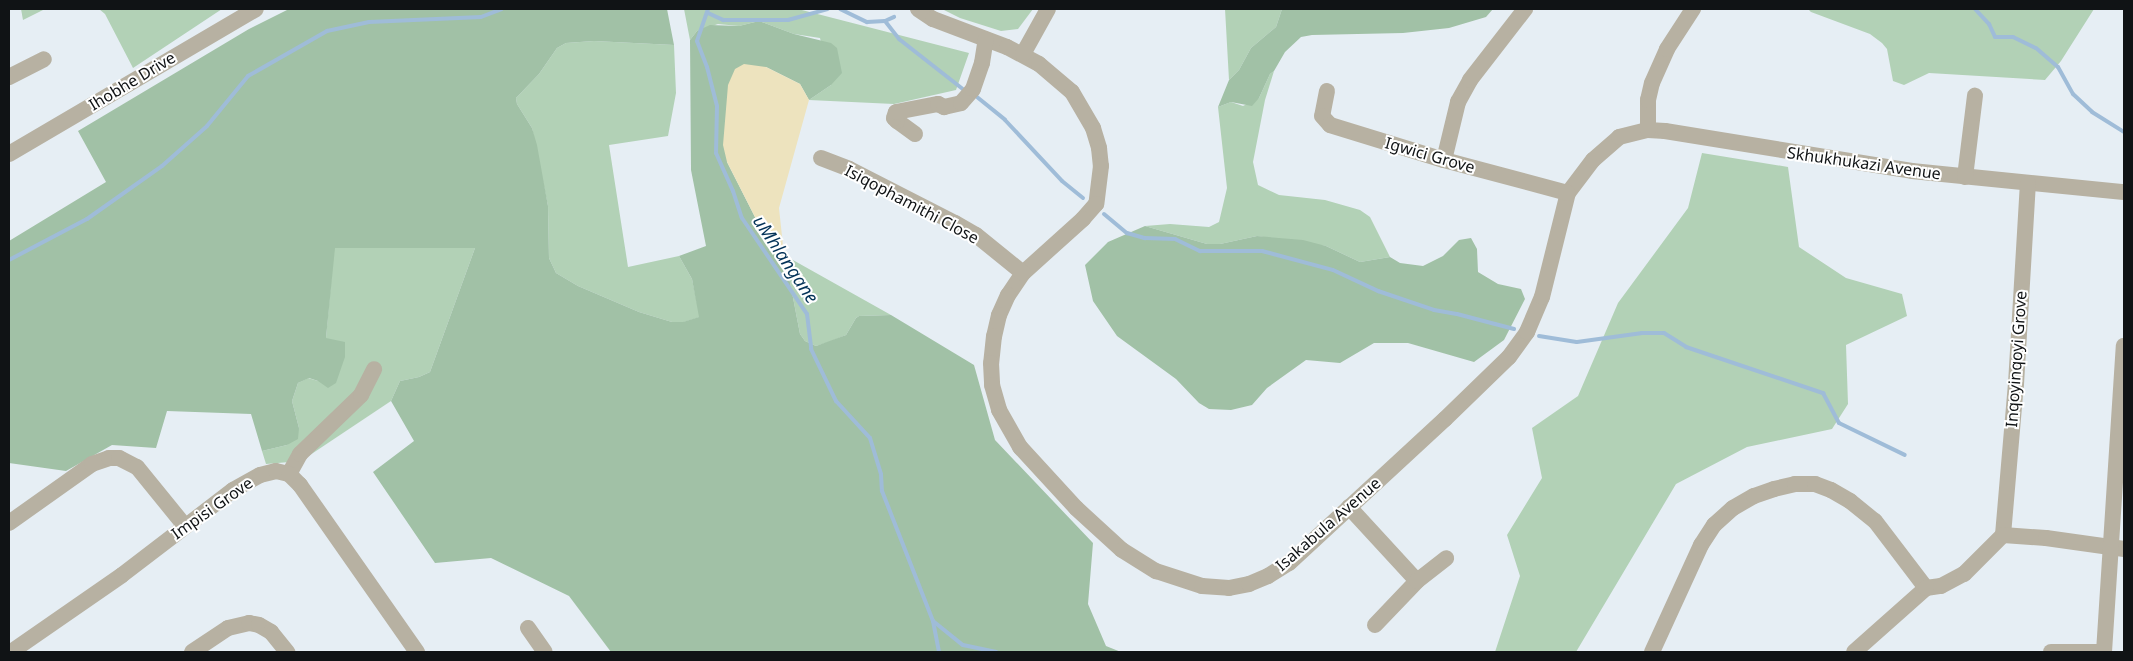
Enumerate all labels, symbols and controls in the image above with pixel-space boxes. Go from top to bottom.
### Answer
street label: Ihobhe Drive [85,48,179,114]
street label: Igwici Grove [1383,133,1477,177]
street label: Skhukhukazi Avenue [1786,143,1942,183]
street label: Isiqophamithi Close [842,161,982,247]
water label: uMhlangane [749,211,823,307]
street label: Inqoyinqoyi Grove [2002,290,2030,428]
street label: Impisi Grove [168,473,256,543]
street label: Isakabula Avenue [1272,473,1384,575]

